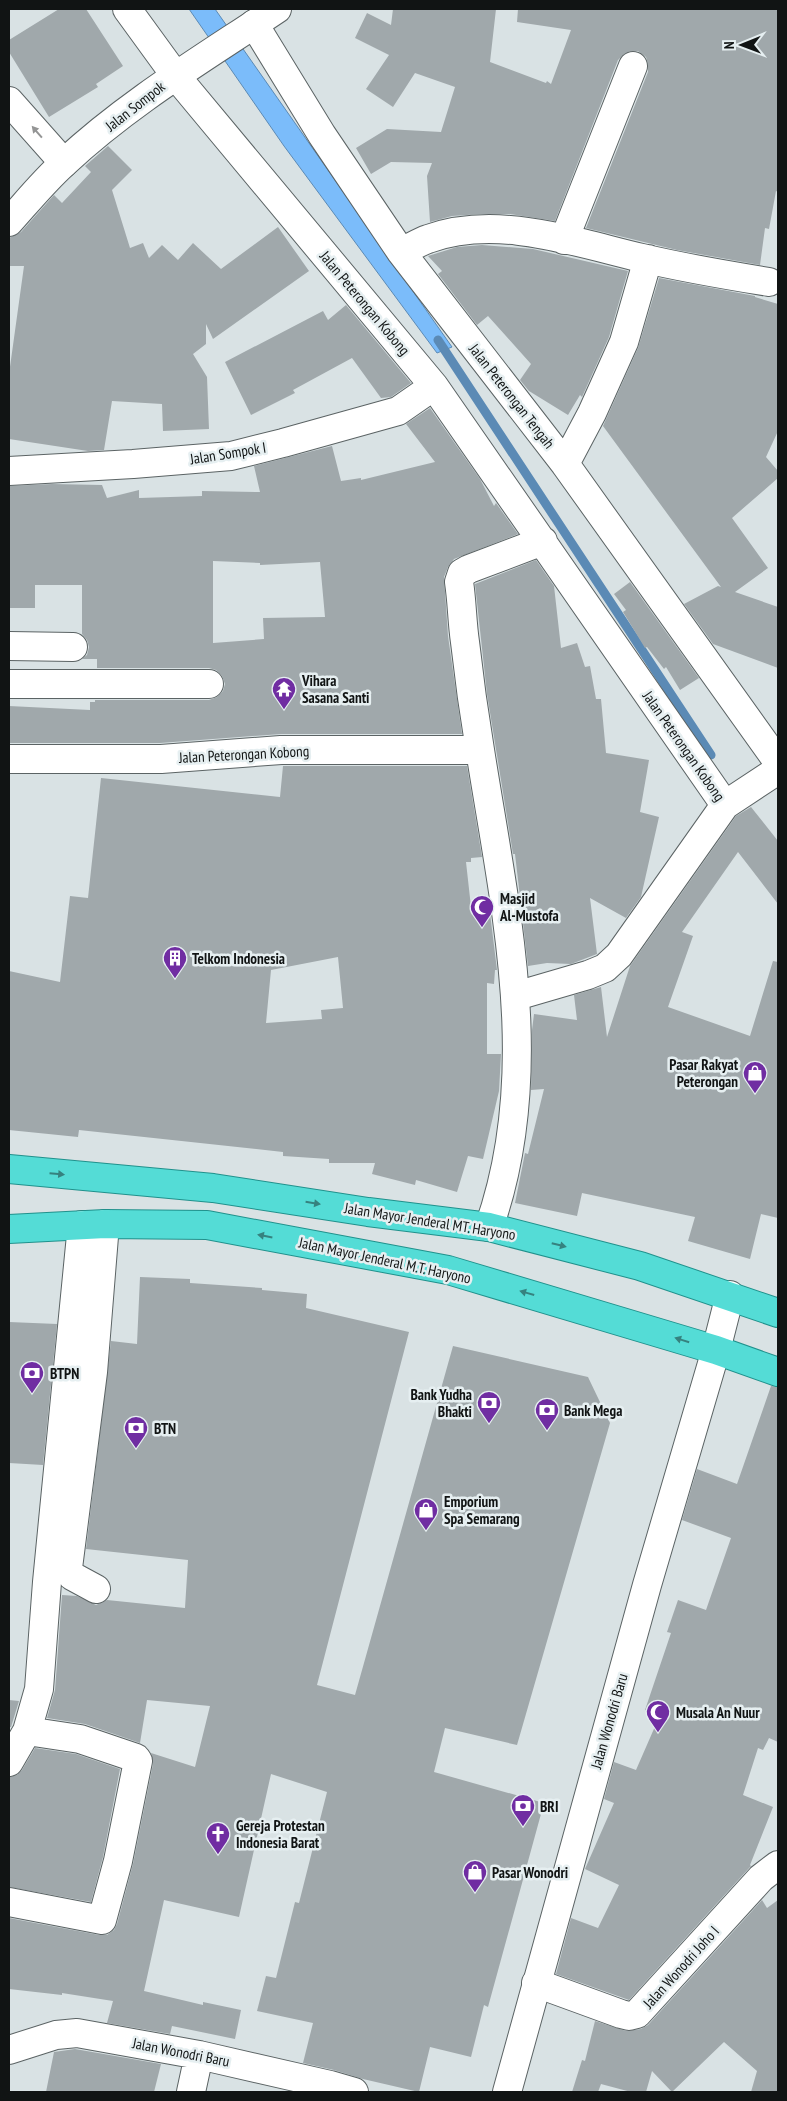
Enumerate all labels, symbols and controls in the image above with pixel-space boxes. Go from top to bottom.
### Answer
north arrow [717,20,767,70]
text: N [720,41,738,49]
street label: Jalan Sompok [101,77,169,136]
one-way arrow [31,126,43,138]
street label: Jalan Peterongan Kobong [315,246,414,359]
street label: Jalan Peterongan Tengah [465,339,559,452]
street label: Jalan Sompok I [188,438,267,469]
place label: Vihara Sasana Santi [301,671,370,707]
temple icon: Vihara Sasana Santi [271,676,297,710]
street label: Jalan Peterongan Kobong [638,686,729,805]
street label: Jalan Peterongan Kobong [177,741,310,767]
place label: Masjid Al-Mustofa [499,889,559,925]
mosque icon: Masjid Al-Mustofa [469,894,495,928]
building icon: Telkom Indonesia [162,945,188,979]
place label: Telkom Indonesia [192,949,285,968]
place label: Pasar Rakyat Peterongan [669,1055,739,1091]
shop icon: Pasar Rakyat Peterongan [742,1060,768,1094]
one-way arrow [50,1170,66,1178]
street label: Jalan Mayor Jenderal MT. Haryono [342,1198,517,1244]
one-way arrow [306,1199,322,1207]
one-way arrow [257,1232,273,1240]
street label: Jalan Mayor Jenderal M.T. Haryono [296,1232,473,1288]
one-way arrow [552,1241,567,1249]
one-way arrow [519,1289,534,1297]
one-way arrow [675,1335,690,1343]
bank icon: BTPN [19,1360,45,1394]
place label: BTPN [50,1364,79,1383]
place label: Bank Yudha Bhakti [410,1385,472,1421]
bank icon: Bank Yudha Bhakti [476,1390,502,1424]
bank icon: Bank Mega [534,1397,560,1431]
place label: Bank Mega [564,1401,622,1420]
bank icon: BTN [123,1415,149,1449]
place label: BTN [154,1419,176,1438]
place label: Emporium Spa Semarang [444,1492,520,1528]
shop icon: Emporium Spa Semarang [413,1497,439,1531]
street label: Jalan Wonodri Baru [586,1671,632,1772]
mosque icon: Musala An Nuur [645,1699,671,1733]
place label: Musala An Nuur [676,1703,760,1722]
bank icon: BRI [510,1793,536,1827]
place label: BRI [540,1797,558,1816]
place label: Gereja Protestan Indonesia Barat [236,1816,325,1852]
church icon: Gereja Protestan Indonesia Barat [205,1821,231,1855]
shop icon: Pasar Wonodri [462,1859,488,1893]
place label: Pasar Wonodri [492,1863,568,1882]
street label: Jalan Wonodri Joho I [638,1922,723,2013]
street label: Jalan Wonodri Baru [130,2033,231,2071]

